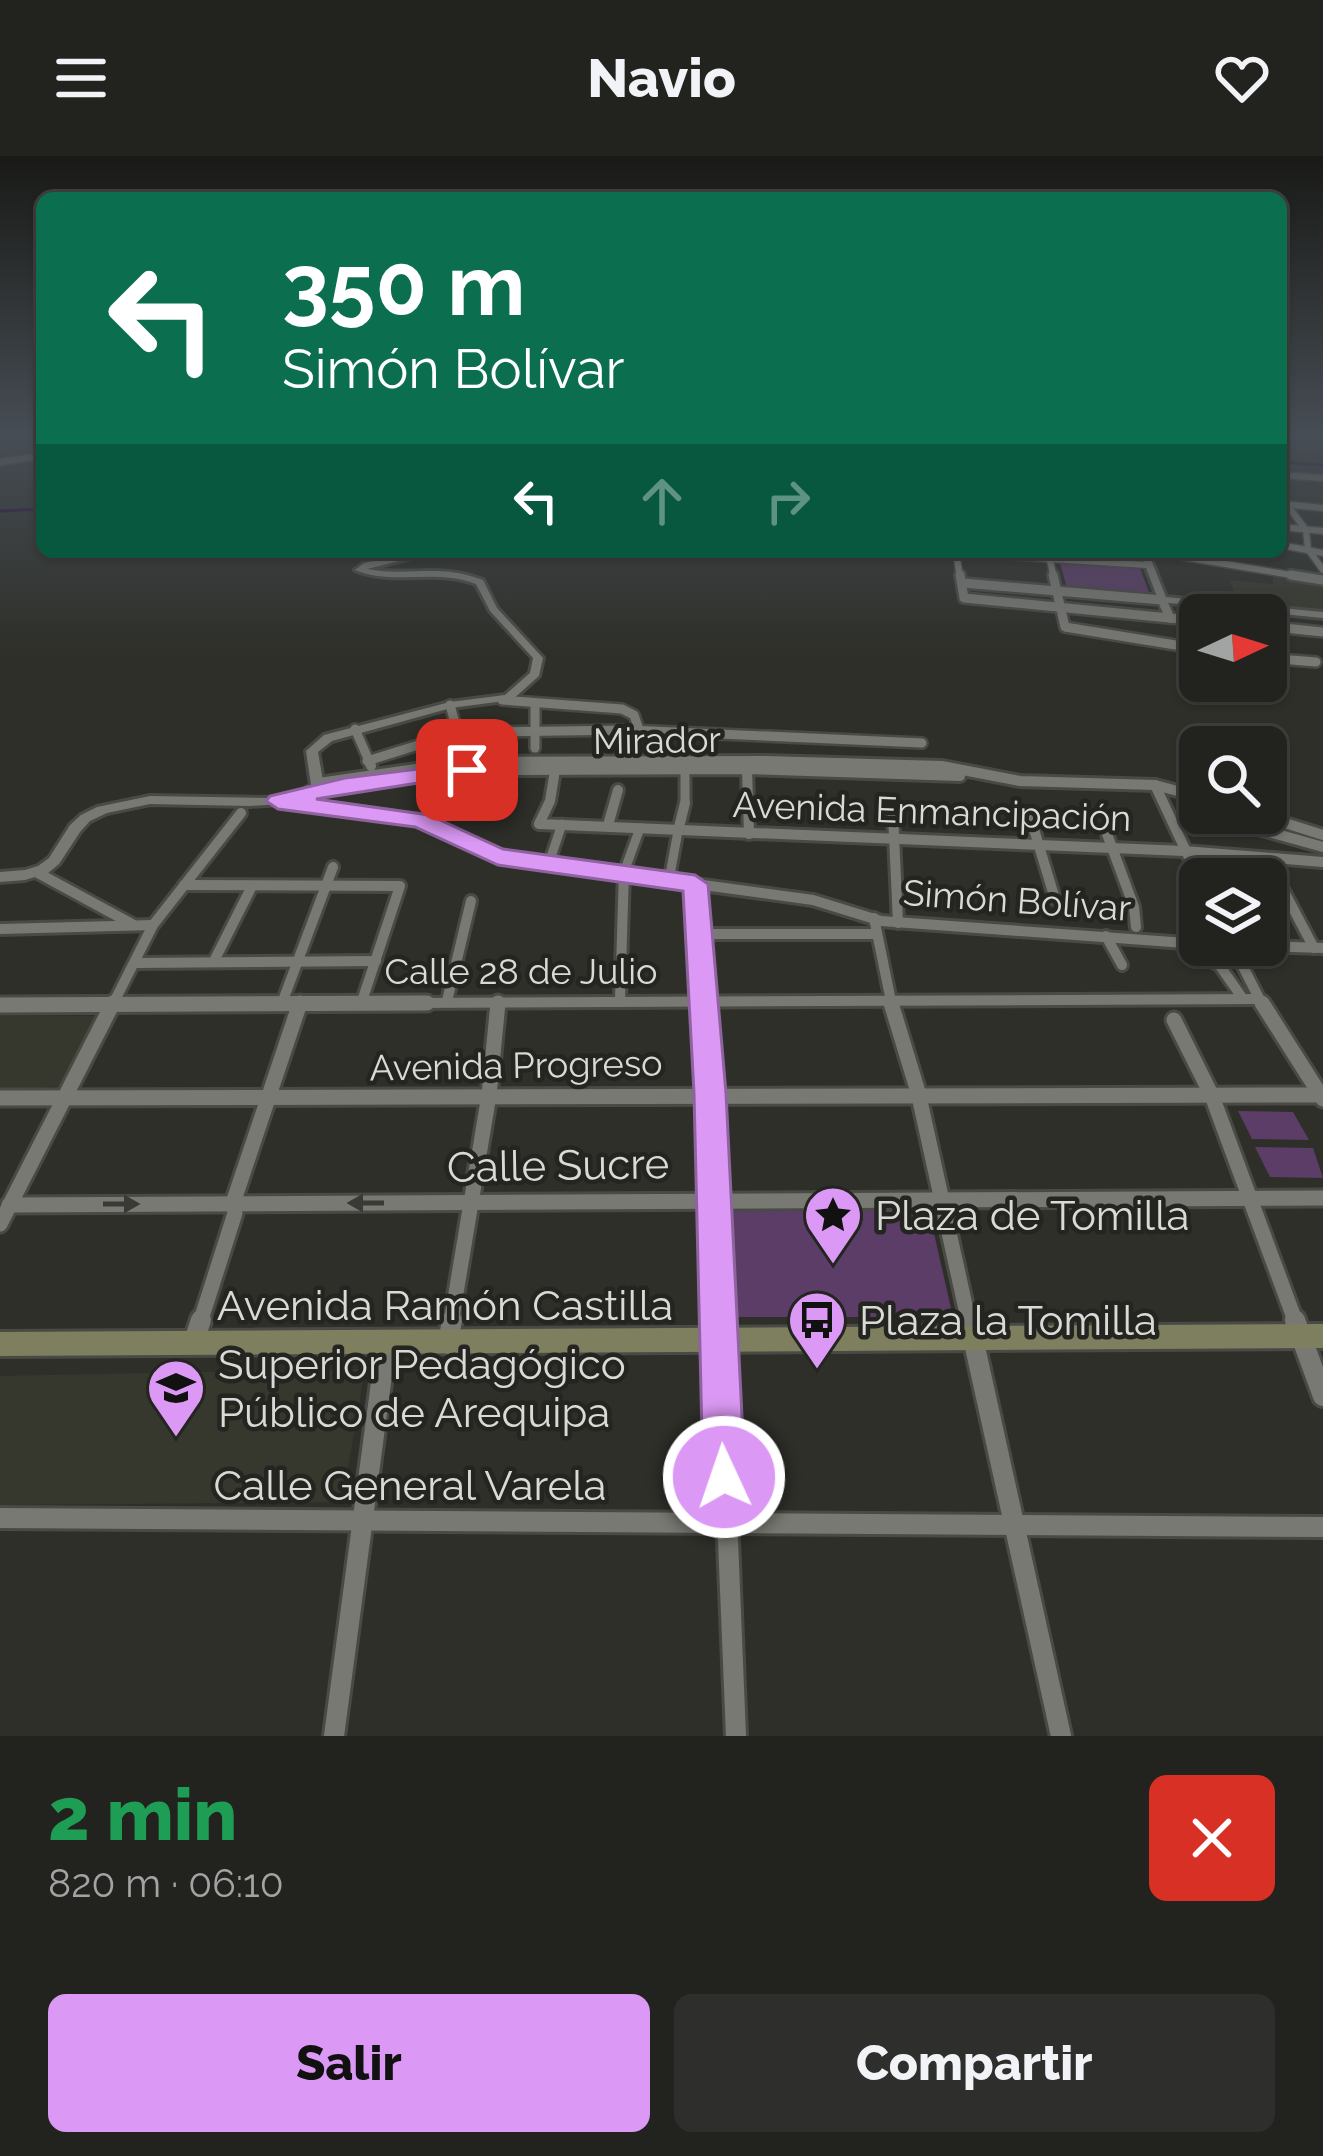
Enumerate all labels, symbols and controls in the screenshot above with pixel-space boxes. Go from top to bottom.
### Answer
icon: menu [48,45,114,111]
icon: heart [1209,45,1275,111]
text: Navio [587,46,736,110]
text: 350 m [282,236,525,335]
icon: left [84,240,240,396]
text: Simón Bolívar [282,337,625,401]
icon: left [503,468,569,534]
icon: ahead [629,468,695,534]
icon: right [755,468,821,534]
north arrow [1179,594,1287,702]
map controls [1179,594,1287,966]
street label: Mirador [593,718,722,762]
pin [416,719,518,821]
button: search [1179,726,1287,834]
icon: arrive [434,737,500,803]
street label: Avenida Enmancipación [732,783,1132,839]
button: layers [1179,858,1287,966]
street label: Simón Bolívar [902,871,1133,929]
street label: Calle 28 de Julio [385,950,657,992]
street label: Avenida Progreso [369,1041,663,1089]
street label: Calle Sucre [447,1139,669,1192]
place icon: Plaza de Tomilla [802,1184,864,1266]
place label: Plaza de Tomilla [875,1191,1189,1240]
one-way arrow [346,1193,384,1213]
one-way arrow [103,1194,141,1214]
street label: Avenida Ramón Castilla [217,1281,673,1330]
bus stop icon: Plaza la Tomilla [786,1289,848,1371]
place label: Plaza la Tomilla [859,1296,1157,1345]
place label: Superior Pedagógico Público de Arequipa [218,1340,626,1437]
school or university icon: Superior Pedagógico Público de Arequipa [145,1357,207,1439]
position arrow [661,1414,787,1540]
street label: Calle General Varela [213,1461,607,1510]
text: 2 min [48,1772,237,1857]
button: close [1149,1775,1275,1901]
text: 820 m · 06:10 [48,1860,284,1906]
button: Salir [48,1994,650,2132]
button: Compartir [674,1994,1275,2132]

